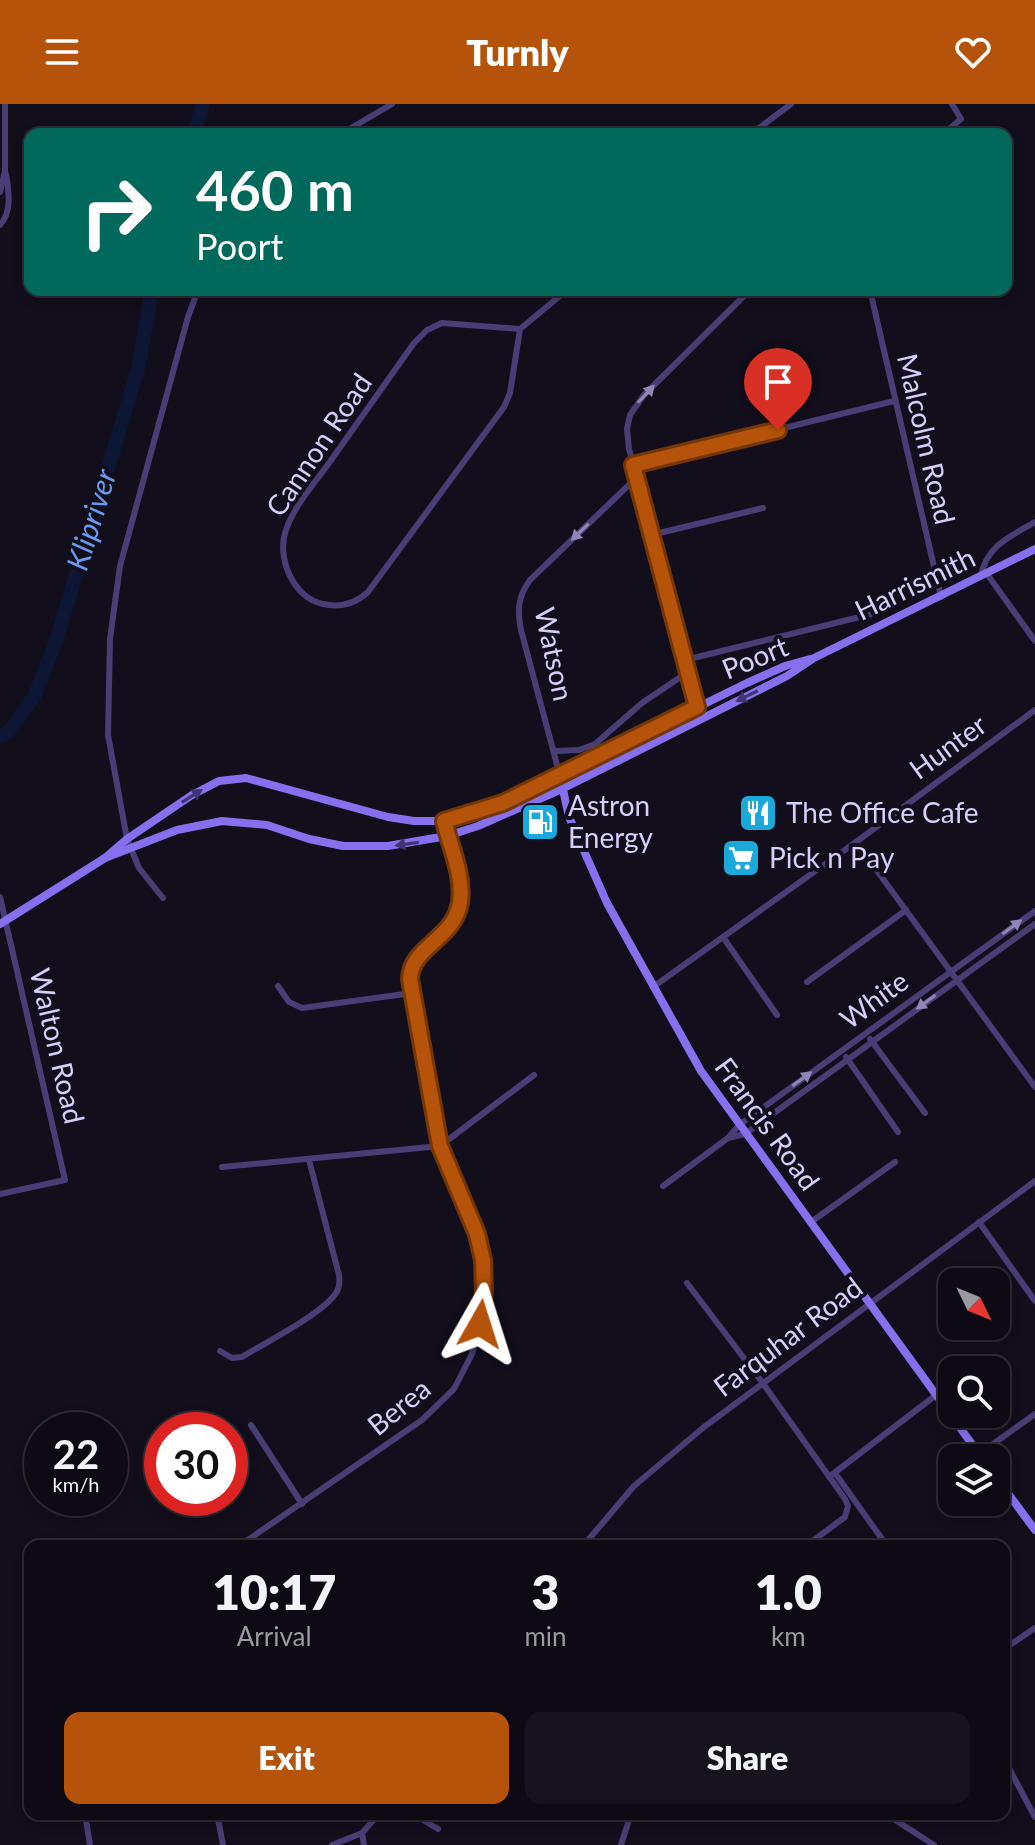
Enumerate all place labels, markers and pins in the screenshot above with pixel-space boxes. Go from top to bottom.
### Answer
pin [744,348,812,430]
place label: Astron Energy [568,788,654,854]
restaurant icon: The Office Cafe [737,792,779,834]
place label: The Office Cafe [786,795,979,829]
fuel station icon: Astron Energy [519,801,561,843]
supermarket icon: Pick n Pay [720,837,762,879]
place label: Pick n Pay [769,840,895,874]

